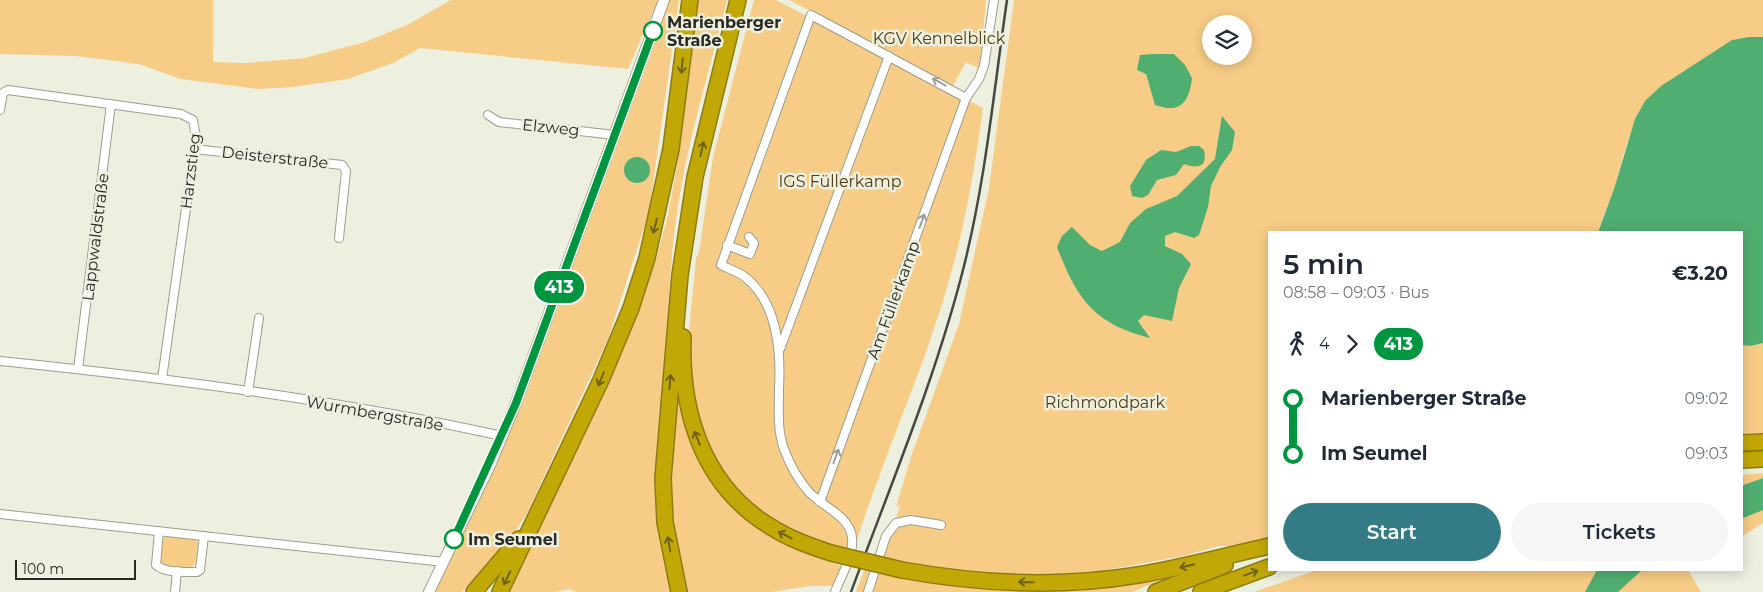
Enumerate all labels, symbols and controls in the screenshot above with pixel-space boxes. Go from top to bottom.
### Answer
place label: Marienberger Straße [667,13,781,50]
map controls [1202,15,1252,65]
button: layers [1202,15,1252,65]
marker: Marienberger Straße [643,21,663,41]
park label: KGV Kennelblick [873,29,1006,48]
one-way arrow [677,57,687,73]
one-way arrow [932,77,947,86]
street label: Elzweg [521,115,581,140]
street label: Harzstieg [176,132,205,210]
street label: Deisterstraße [221,142,329,173]
one-way arrow [698,142,707,158]
street label: Lappwaldstraße [78,172,113,302]
park label: IGS Füllerkamp [778,172,902,191]
one-way arrow [918,214,927,229]
one-way arrow [650,217,660,233]
street label: Am Füllerkamp [863,238,924,362]
text: 5 min [1283,247,1364,281]
text: €3.20 [1672,262,1728,285]
line badge: 413 [530,271,588,303]
text: 413 [544,276,574,298]
text: 08:58 – 09:03 · Bus [1283,283,1429,302]
icon: walk [1283,330,1311,358]
icon: forward [1338,330,1366,358]
text: 413 [1384,333,1413,355]
text: 4 [1319,334,1330,353]
one-way arrow [596,371,606,386]
one-way arrow [665,375,674,391]
text: Marienberger Straße [1321,387,1527,410]
text: 09:02 [1685,389,1728,408]
street label: Wurmbergstraße [305,392,445,435]
park label: Richmondpark [1045,393,1166,412]
one-way arrow [692,431,702,446]
text: Im Seumel [1321,442,1427,465]
text: 09:03 [1685,444,1728,463]
one-way arrow [832,449,841,464]
button: Start [1283,503,1501,561]
button: Tickets [1511,503,1728,561]
marker: Im Seumel [444,529,464,549]
place label: Im Seumel [468,530,558,549]
one-way arrow [778,530,793,540]
one-way arrow [663,537,673,553]
scale bar [15,557,136,580]
text: 100 m [22,560,64,578]
one-way arrow [1180,561,1196,571]
one-way arrow [1243,568,1258,577]
one-way arrow [501,570,511,585]
one-way arrow [1018,578,1034,587]

